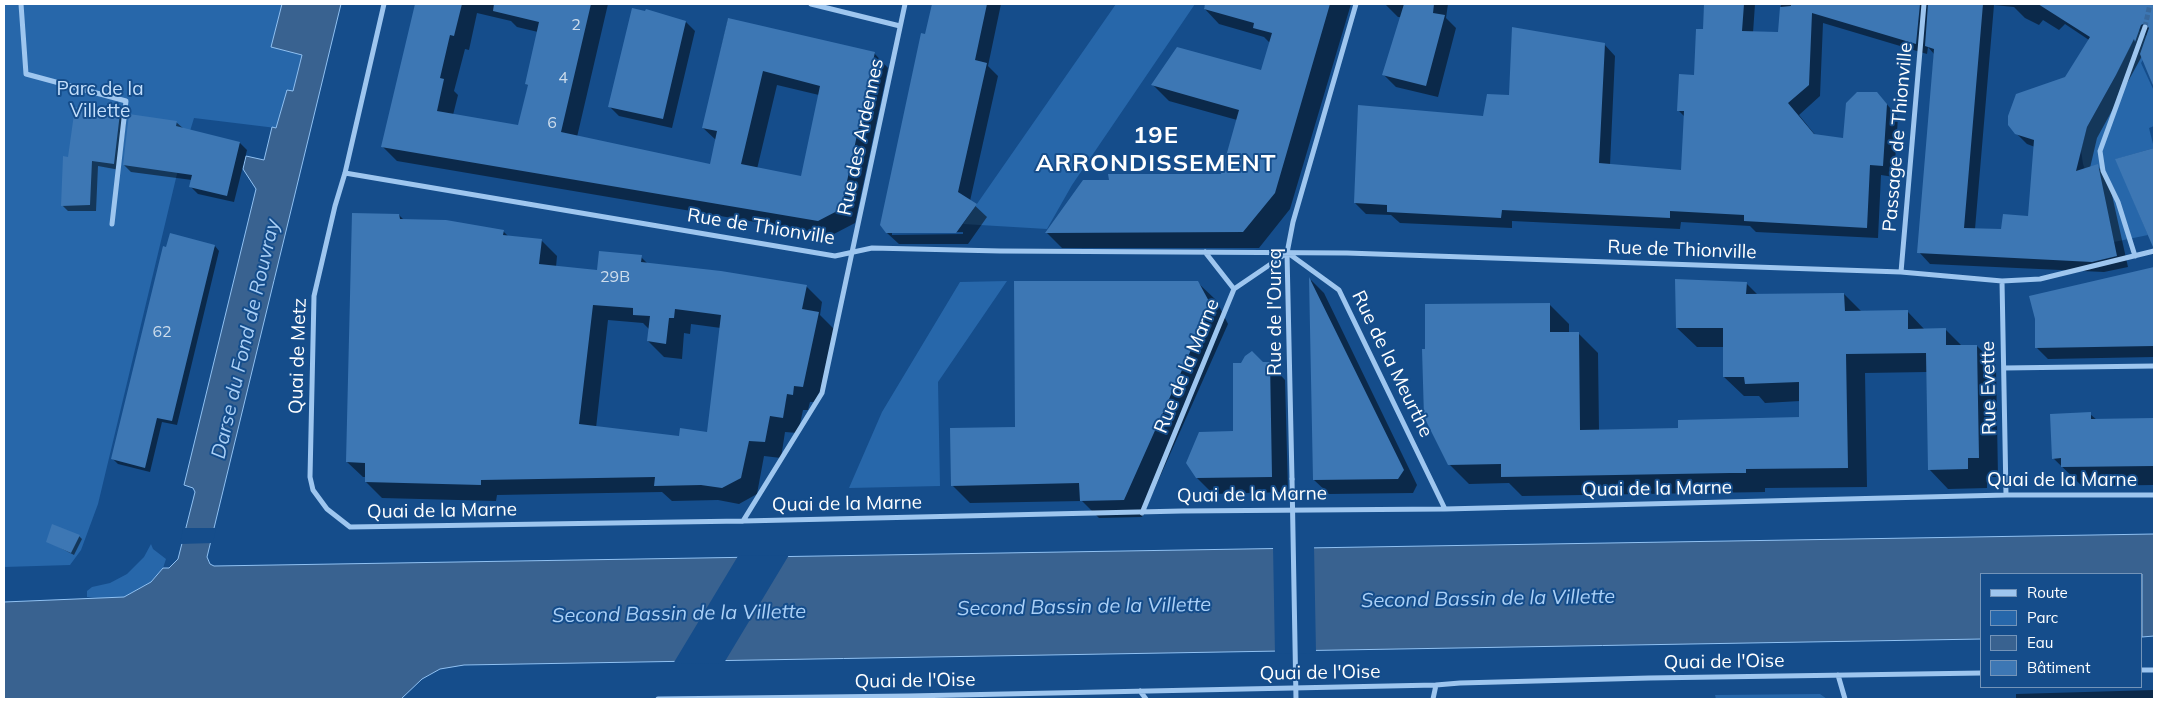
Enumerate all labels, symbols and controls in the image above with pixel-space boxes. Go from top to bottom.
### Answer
house number: 2 [571,15,581,35]
street label: Passage de Thionville [1878,41,1918,233]
street label: Rue des Ardennes [833,56,889,218]
house number: 4 [558,68,568,88]
park label: Parc de la Villette [56,78,144,122]
house number: 6 [547,113,557,133]
district label: 19E ARRONDISSEMENT [1034,122,1278,178]
street label: Rue de Thionville [686,204,836,250]
water label: Darse du Fond de Rouvray [207,217,285,461]
street label: Rue de Thionville [1607,236,1757,264]
street label: Rue de l'Ourcq [1264,248,1286,376]
house number: 29B [600,267,630,287]
street label: Rue de la Meurthe [1347,287,1437,441]
street label: Rue de la Marne [1150,295,1224,437]
street label: Quai de Metz [285,297,311,415]
house number: 62 [152,322,172,342]
street label: Rue Evette [1977,341,2001,435]
street label: Quai de la Marne [1987,469,2137,491]
street label: Quai de la Marne [1582,476,1732,502]
street label: Quai de la Marne [1177,482,1327,508]
street label: Quai de la Marne [772,491,922,517]
street label: Quai de la Marne [367,498,517,524]
legend [1980,573,2143,688]
text: Route [2027,583,2068,602]
water label: Second Bassin de la Villette [1361,585,1615,613]
water label: Second Bassin de la Villette [957,593,1211,621]
water label: Second Bassin de la Villette [552,600,806,628]
text: Parc [2027,608,2058,627]
text: Eau [2027,633,2053,652]
street label: Quai de l'Oise [1663,650,1785,674]
text: Bâtiment [2027,658,2090,677]
street label: Quai de l'Oise [1259,661,1381,685]
street label: Quai de l'Oise [854,669,976,693]

